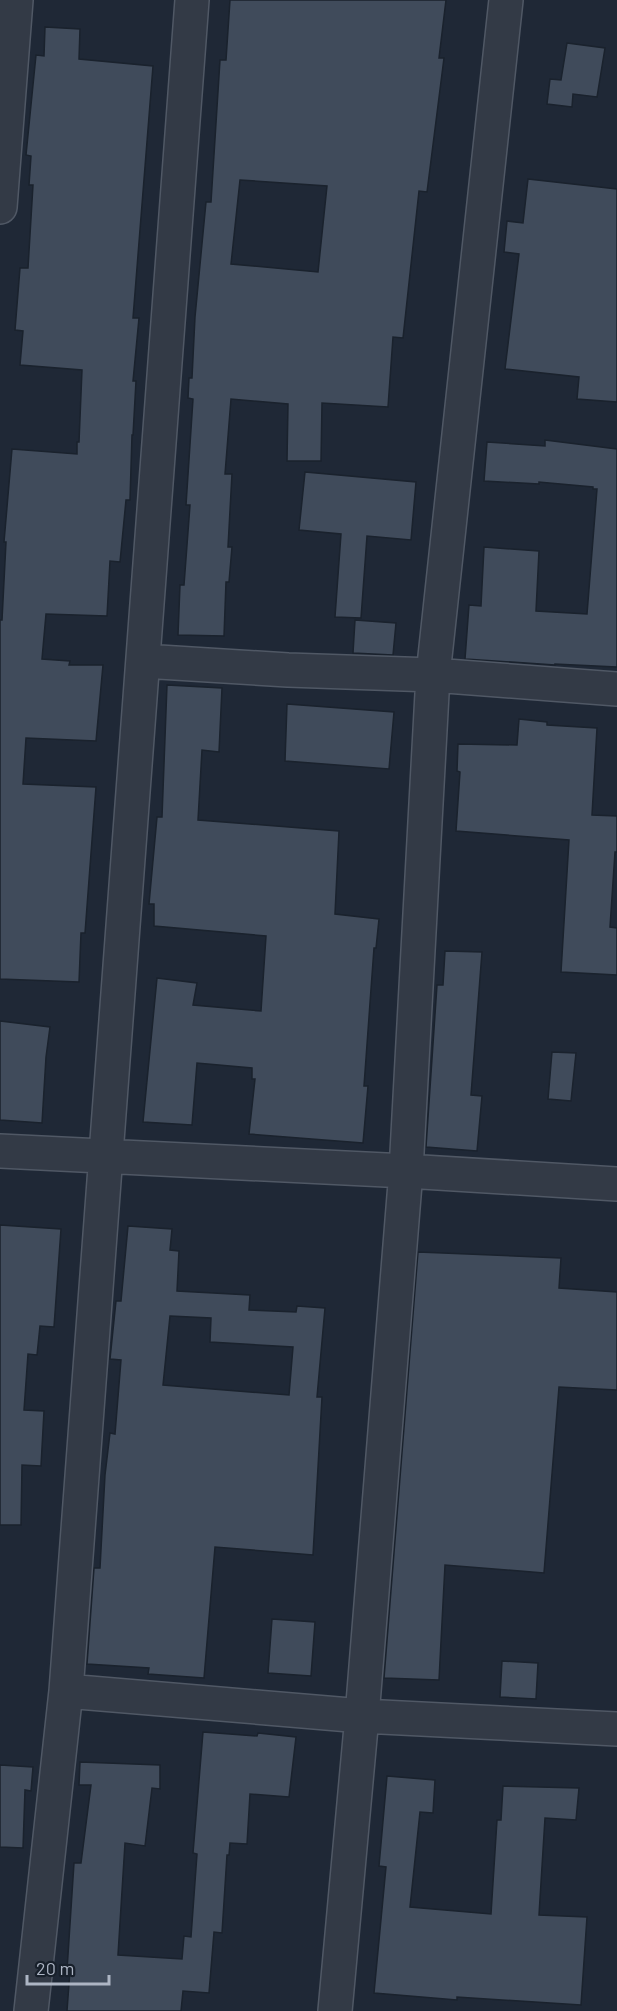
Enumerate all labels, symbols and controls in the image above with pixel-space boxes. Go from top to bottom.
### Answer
scale bar [27,1948,110,1986]
text: 20 m [36,1957,74,1979]

